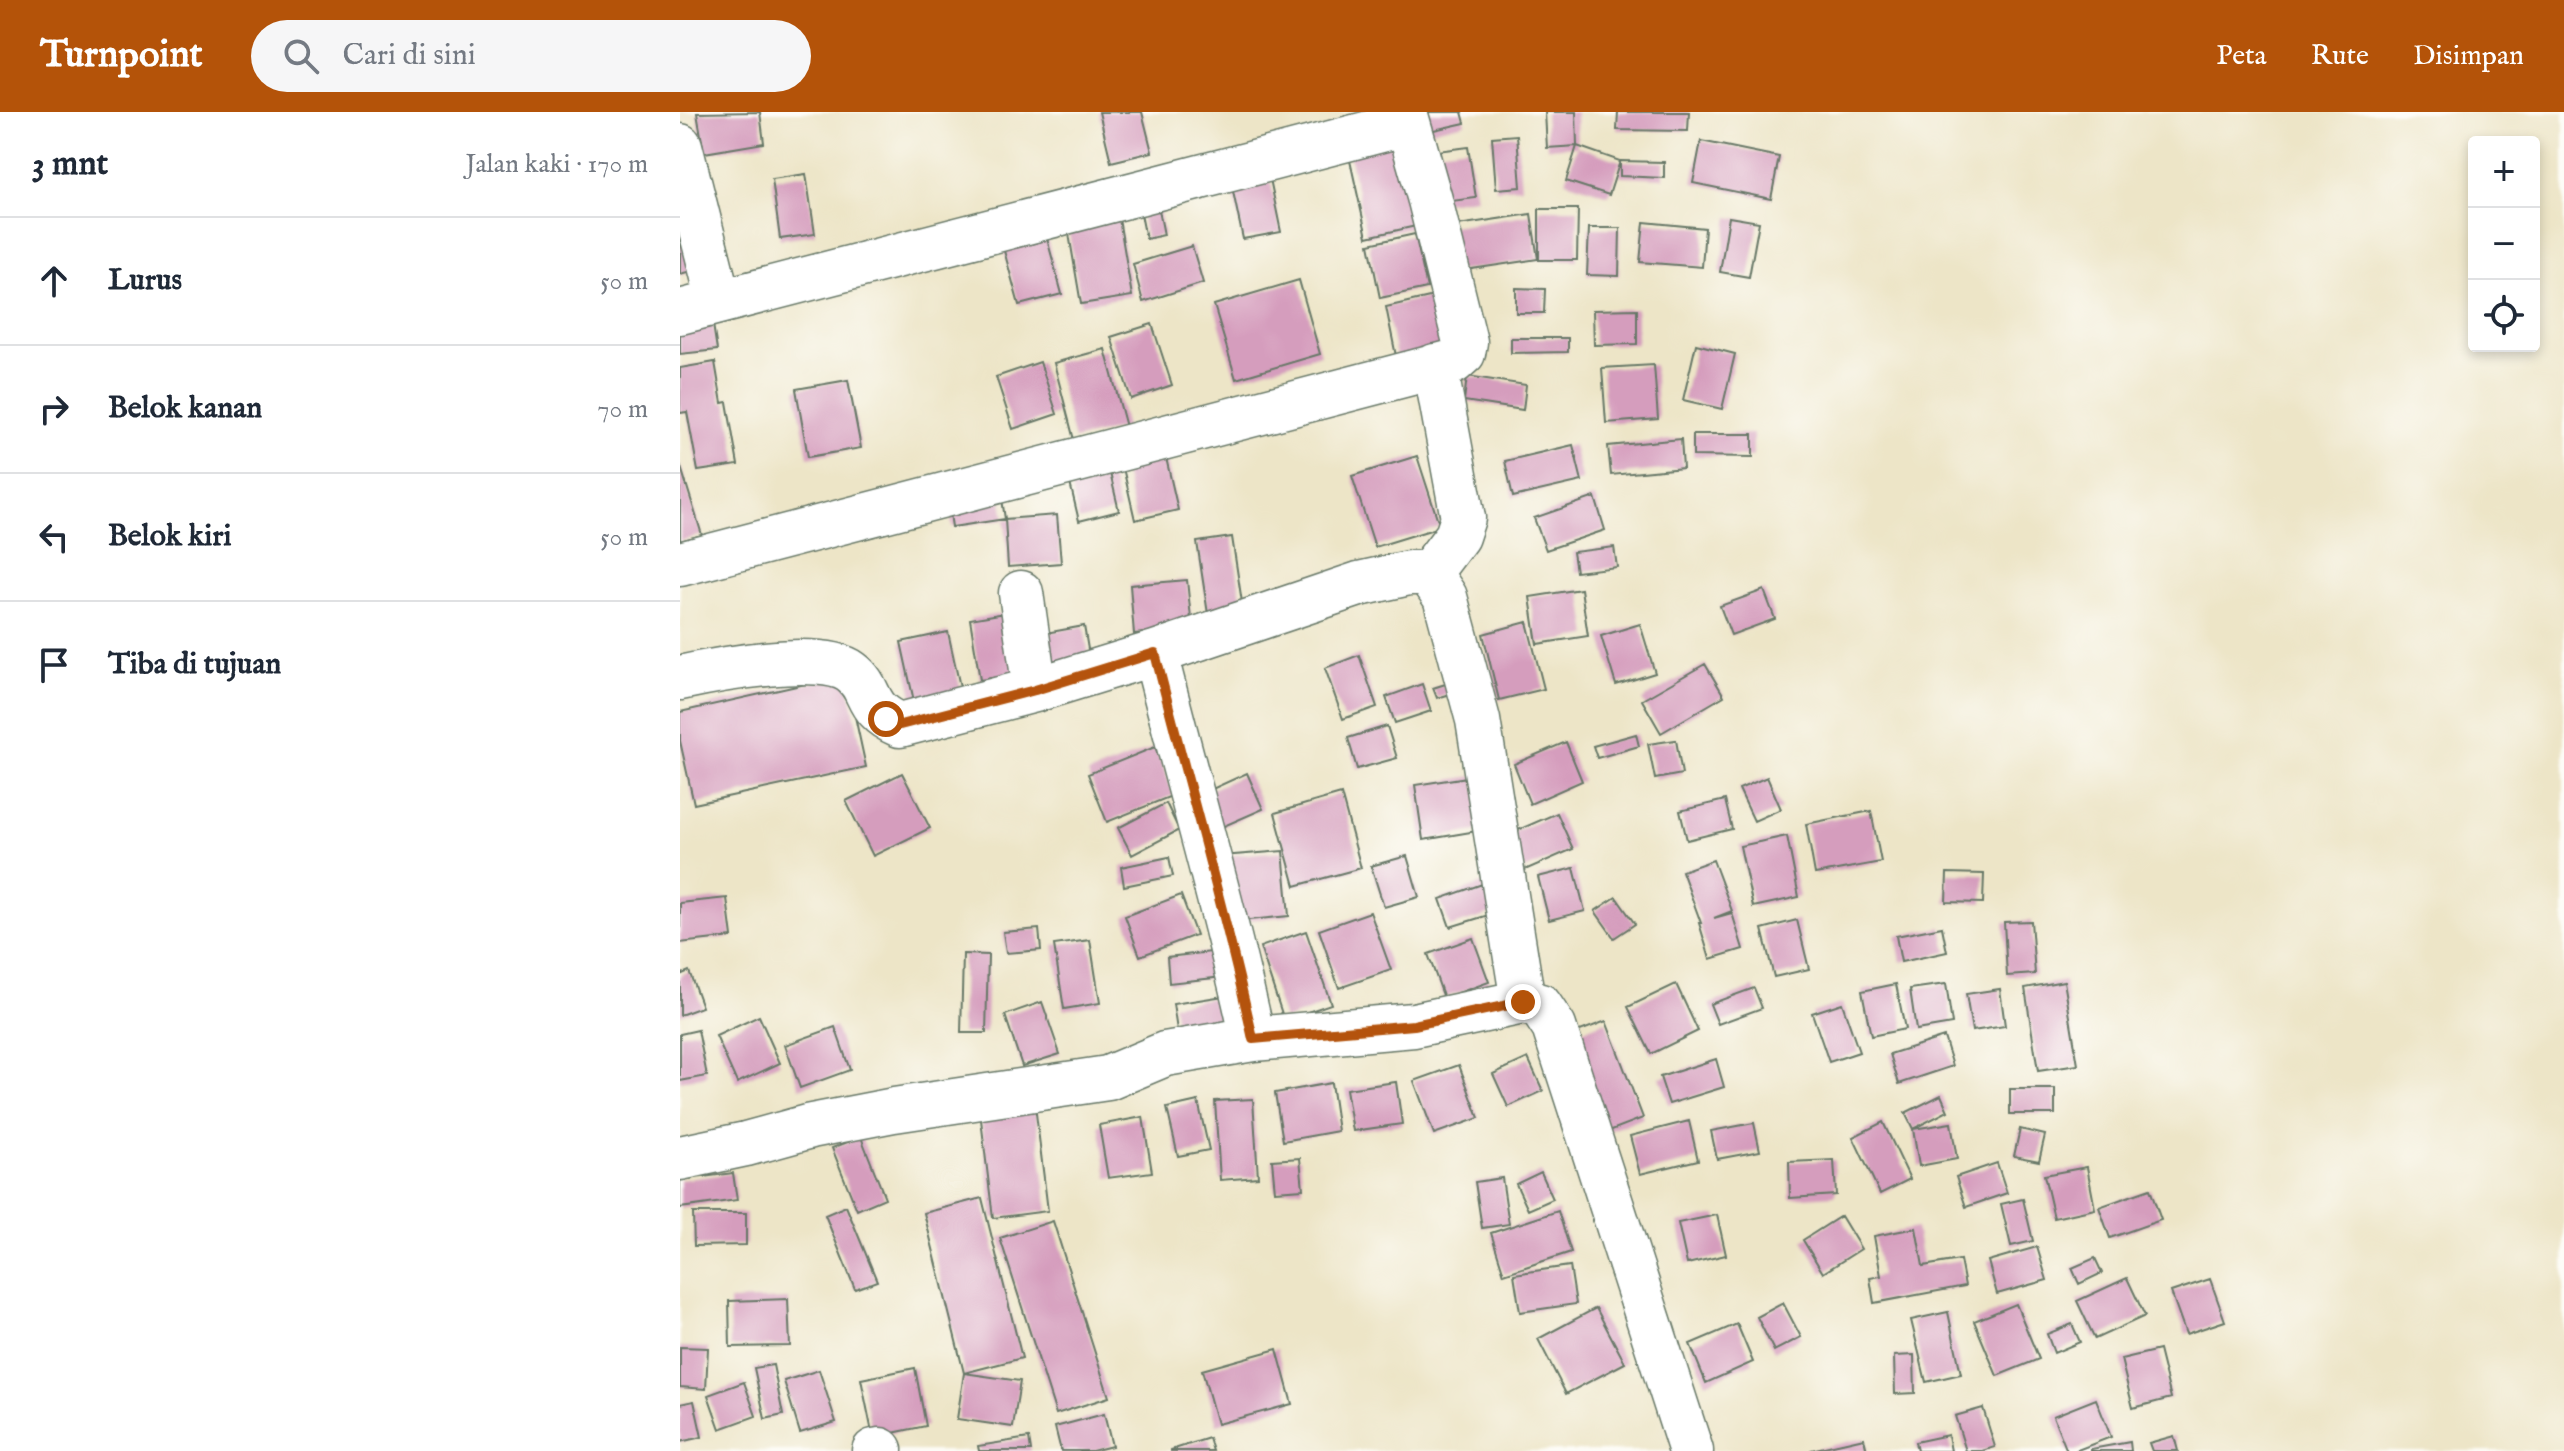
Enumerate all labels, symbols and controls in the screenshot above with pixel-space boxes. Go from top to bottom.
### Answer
search box [251,20,811,92]
text: Turnpoint [40,32,203,80]
icon: search [279,34,323,78]
text: Cari di sini [343,37,476,75]
text: Peta [2216,39,2267,74]
text: Rute [2311,39,2369,74]
text: Disimpan [2413,39,2524,74]
map controls [2468,136,2540,352]
button: + [2468,136,2540,208]
text: 3 mnt [32,143,108,186]
text: Jalan kaki · 170 m [465,148,648,181]
button: − [2468,208,2540,280]
icon: ahead [32,259,76,303]
text: Lurus [108,262,182,300]
text: 50 m [600,265,648,298]
button: locate [2468,280,2540,352]
icon: right [32,387,76,431]
text: Belok kanan [108,390,262,428]
text: 70 m [597,393,648,426]
icon: left [32,515,76,559]
text: Belok kiri [108,518,231,556]
text: 50 m [600,521,648,554]
icon: arrive [32,643,76,687]
text: Tiba di tujuan [108,646,281,684]
route start [868,701,904,737]
route end [1505,984,1541,1020]

